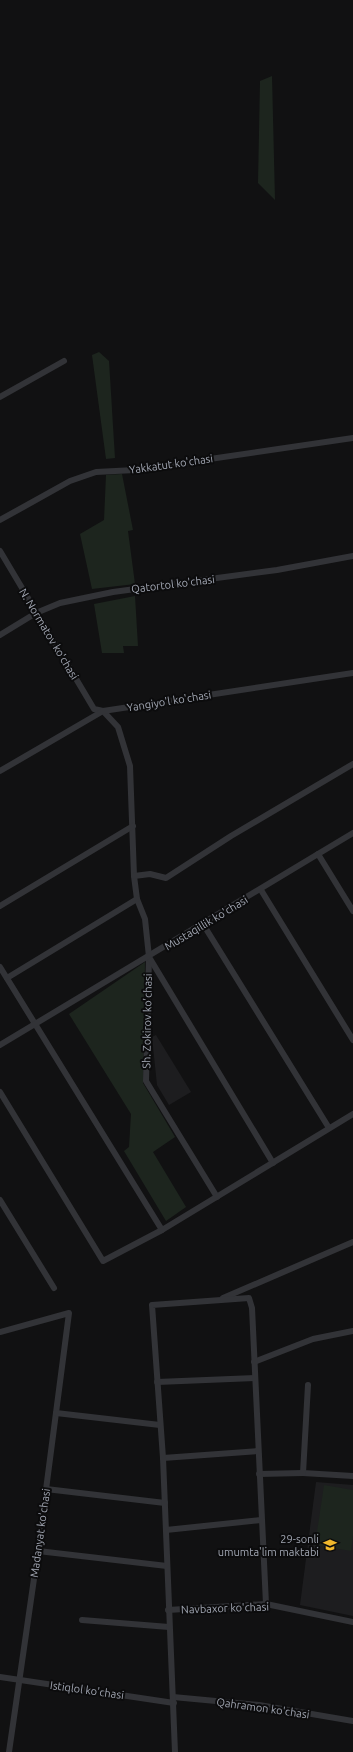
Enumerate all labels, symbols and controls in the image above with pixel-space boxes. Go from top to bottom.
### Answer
street label: Yakkatut ko'chasi [128,452,214,476]
street label: Qatortol ko'chasi [131,573,215,595]
street label: N. Normatov ko'chasi [17,586,81,682]
street label: Yangiyo'l ko'chasi [126,688,212,714]
street label: Mustaqillik ko'chasi [162,893,250,953]
street label: Sh. Zokirov ko'chasi [140,973,154,1069]
street label: Madanyat ko'chasi [28,1488,52,1578]
place label: 29-sonli umumta'lim maktabi [218,1533,319,1558]
school or university icon: 29-sonli umumta'lim maktabi [322,1537,338,1553]
street label: Navbaxor ko'chasi [181,1600,269,1616]
street label: Istiqlol ko'chasi [49,1679,125,1701]
street label: Qahramon ko'chasi [216,1696,310,1720]

